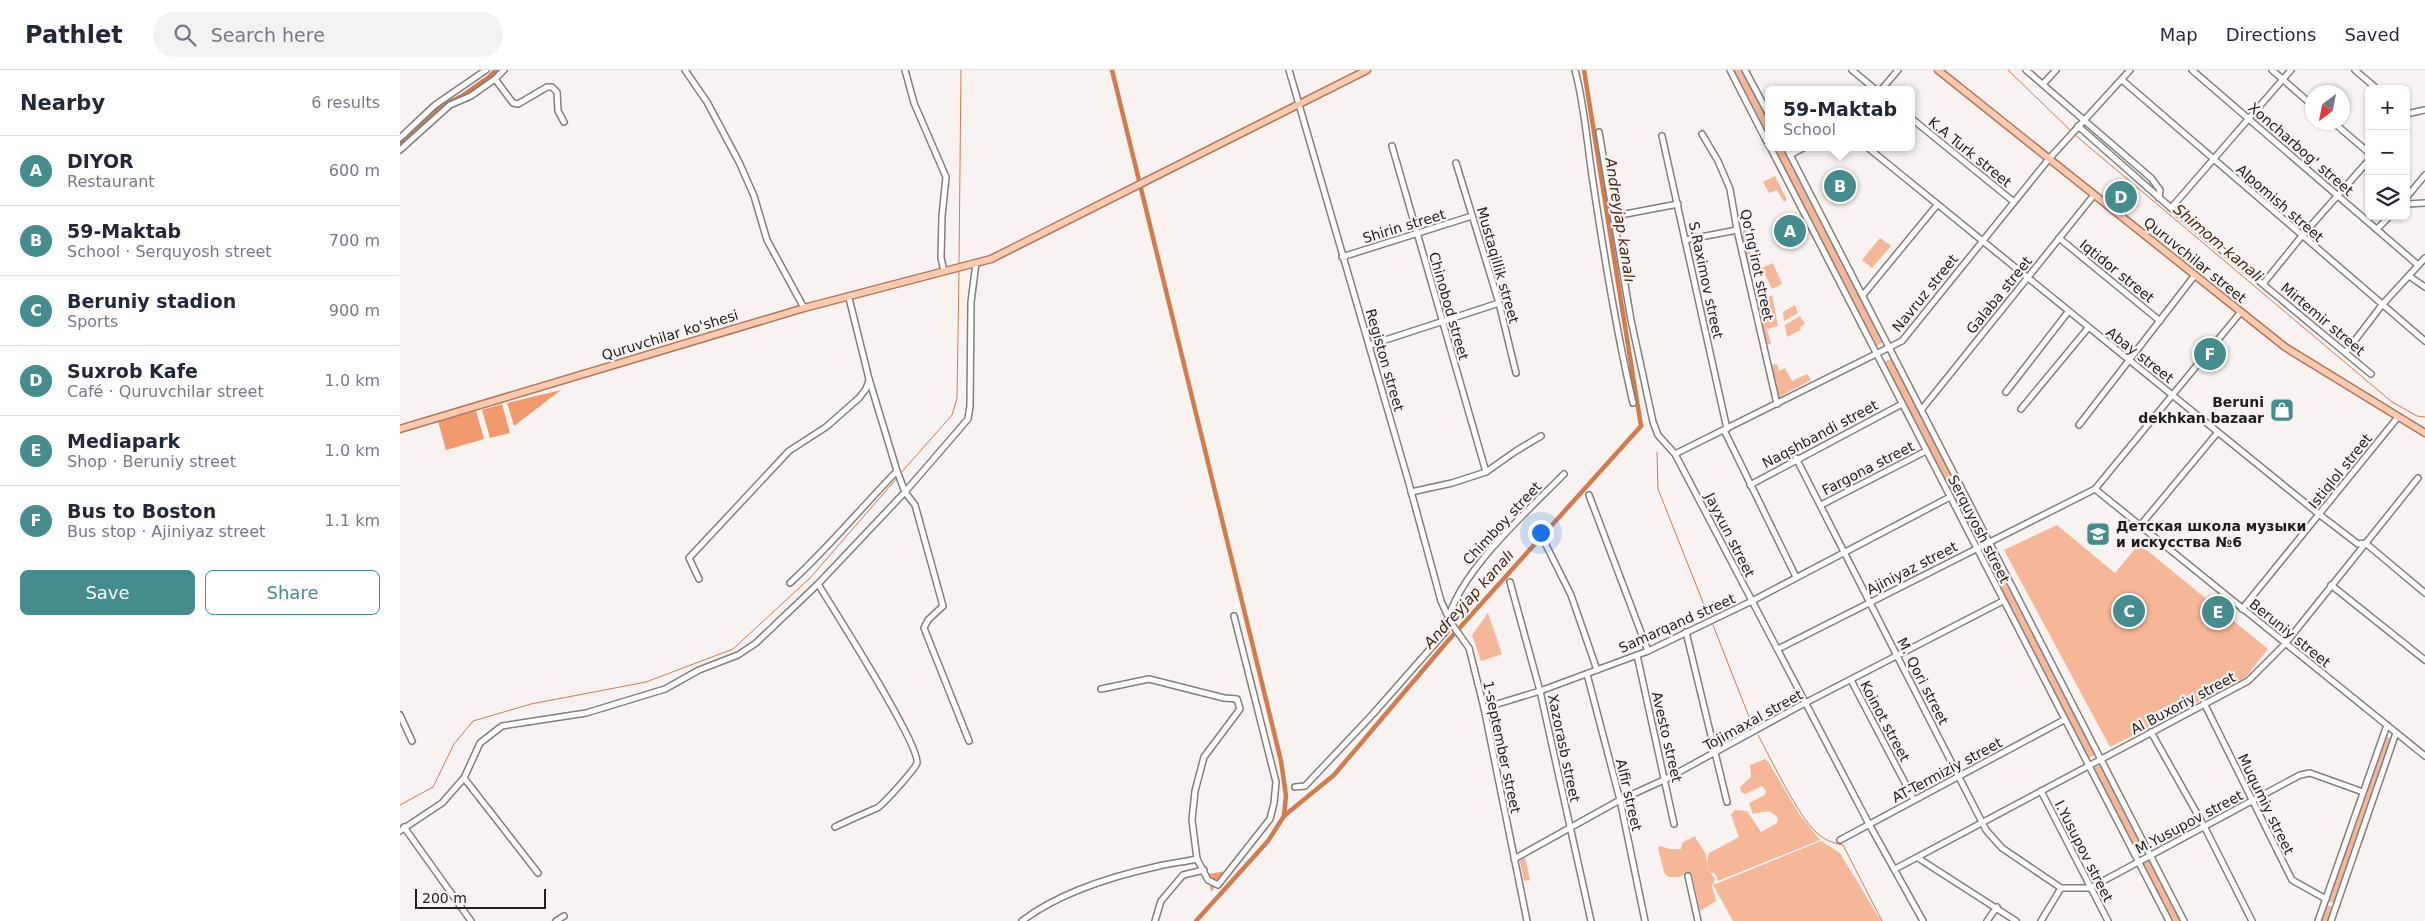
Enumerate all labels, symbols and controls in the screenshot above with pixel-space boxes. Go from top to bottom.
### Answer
search box [153,12,503,57]
text: Pathlet [25,21,123,49]
icon: search [171,21,199,49]
text: Search here [211,24,325,46]
text: Map [2160,24,2198,45]
text: Directions [2226,24,2316,45]
text: Saved [2344,24,2400,45]
north arrow [2305,85,2350,130]
map controls [2365,85,2410,220]
button: + [2365,85,2410,130]
popup [1765,86,1915,151]
text: Nearby [20,91,105,115]
text: 6 results [311,93,380,112]
text: 59-Maktab [1783,98,1897,120]
street label: Xoncharbog' street [2245,99,2357,199]
street label: K.A Turk street [1925,114,2015,191]
text: School [1783,120,1836,139]
button: − [2365,130,2410,175]
text: DIYOR [67,150,134,172]
water label: Andreyjap kanalı [1601,155,1639,284]
text: A [30,161,42,180]
text: 600 m [329,161,380,180]
street label: Alpomish street [2233,161,2327,245]
pin: B [1824,167,1856,205]
text: Restaurant [67,172,155,191]
button: layers [2365,175,2410,220]
pin: D [2105,178,2137,216]
water label: Shimom kanali [2170,200,2267,286]
street label: Mustaqillik street [1474,205,1522,325]
street label: Shirin street [1361,206,1448,246]
street label: Qo'ng'irot street [1737,208,1777,323]
pin: A [1774,212,1806,250]
street label: Quruvchilar street [2141,214,2250,306]
text: 59-Maktab [67,220,181,242]
street label: S.Raximov street [1686,220,1726,341]
text: B [30,231,42,250]
text: 700 m [329,231,380,250]
street label: Iqtidor street [2077,236,2158,306]
text: School · Serquyosh street [67,242,272,261]
street label: Chinobod street [1426,250,1472,362]
street label: Navruz street [1889,251,1961,335]
street label: Galaba street [1963,253,2035,337]
street label: Mirtemir street [2278,279,2369,359]
text: Beruniy stadion [67,290,236,312]
text: C [30,301,42,320]
text: 900 m [329,301,380,320]
street label: Quruvchilar ko'shesi [600,307,740,363]
street label: Registon street [1363,307,1407,414]
text: Sports [67,312,118,331]
street label: Abay street [2103,324,2177,386]
pin: F [2194,335,2226,373]
text: Suxrob Kafe [67,360,198,382]
text: D [29,371,43,390]
text: 1.0 km [325,371,380,390]
text: Café · Quruvchilar street [67,382,264,401]
place label: Beruni dekhkan bazaar [2138,394,2264,426]
street label: Naqshbandi street [1759,397,1881,471]
shop icon: Beruni dekhkan bazaar [2269,397,2295,423]
text: Mediapark [67,430,180,452]
street label: Istiqlol street [2305,430,2375,512]
street label: Fargona street [1819,438,1917,498]
text: E [31,441,41,460]
text: 1.0 km [325,441,380,460]
text: Shop · Beruniy street [67,452,236,471]
street label: Serquyosh street [1945,472,2013,586]
street label: Chimboy street [1460,478,1545,568]
street label: Jayxun street [1701,489,1758,580]
text: Bus to Boston [67,500,216,522]
text: F [31,511,41,530]
text: 1.1 km [325,511,380,530]
place label: Детская школа музыки и искусства №6 [2116,518,2306,550]
your location [1528,520,1554,546]
school or university icon: Детская школа музыки и искусства №6 [2085,521,2111,547]
text: Bus stop · Ajiniyaz street [67,522,265,541]
street label: Ajiniyaz street [1864,538,1961,598]
water label: Andreyjap kanalı [1419,546,1518,653]
button: Save [20,570,195,615]
button: Share [205,570,380,615]
street label: Samarqand street [1616,590,1738,656]
pin: C [2113,592,2145,630]
pin: E [2202,593,2234,631]
street label: Beruniy street [2246,596,2334,671]
street label: M. Qori street [1894,635,1952,728]
street label: Al Buxoriy street [2128,668,2238,737]
street label: Koinot street [1857,678,1913,765]
street label: 1-september street [1480,679,1524,815]
street label: Tojimaxal street [1700,686,1806,754]
street label: Avesto street [1649,690,1685,784]
street label: Xazorasb street [1545,693,1583,804]
street label: AT-Termiziy street [1889,734,2005,806]
street label: Muqumiy street [2235,751,2298,857]
street label: Alfir street [1613,757,1645,833]
street label: M.Yusupov street [2132,787,2246,857]
street label: I.Yusupov street [2052,798,2117,905]
scale bar [415,886,546,909]
text: 200 m [422,890,467,906]

